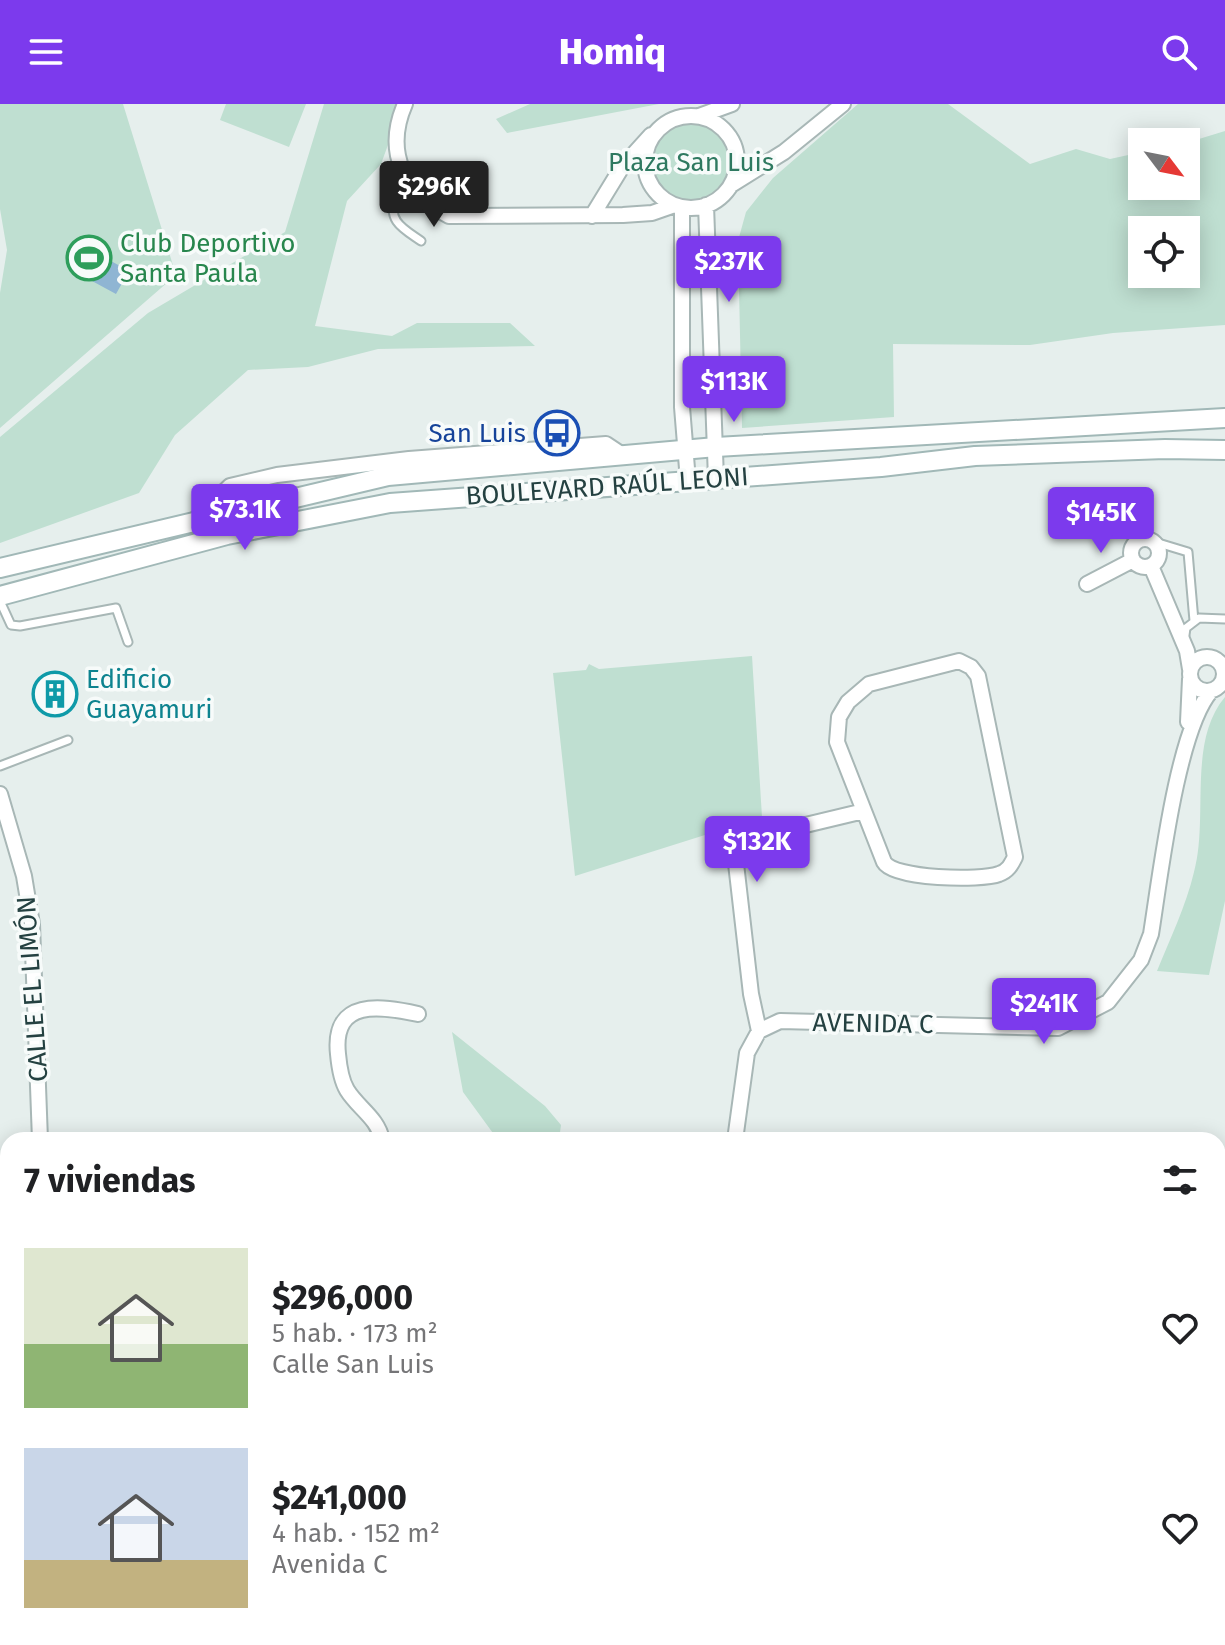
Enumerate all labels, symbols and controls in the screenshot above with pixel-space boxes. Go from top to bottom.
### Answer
icon: menu [24,30,68,74]
text: Homiq [559,30,666,74]
icon: search [1157,30,1201,74]
north arrow [1128,128,1200,200]
map controls [1128,128,1200,288]
park label: Plaza San Luis [608,147,774,178]
pin: $296K [378,161,490,229]
text: $296K [398,171,470,202]
button: locate [1128,216,1200,288]
place label: Club Deportivo Santa Paula [120,228,296,289]
sports icon: Club Deportivo Santa Paula [65,234,113,282]
pin: $237K [673,236,785,304]
text: $237K [694,246,764,277]
pin: $113K [678,356,790,424]
text: $113K [701,366,767,397]
bus stop icon: San Luis [533,409,581,457]
place label: San Luis [428,418,526,449]
street label: BOULEVARD RAÚL LEONI [464,461,750,512]
pin: $73.1K [180,484,310,552]
pin: $145K [1045,487,1157,555]
text: $73.1K [209,494,281,525]
text: $145K [1066,497,1136,528]
place label: Edificio Guayamuri [86,664,213,725]
building icon: Edificio Guayamuri [31,670,79,718]
pin: $132K [701,816,813,884]
text: $132K [723,826,791,857]
street label: CALLE EL LIMÓN [11,895,54,1083]
pin: $241K [988,978,1100,1046]
text: $241K [1010,988,1078,1019]
street label: AVENIDA C [812,1007,934,1040]
icon: filters [1158,1158,1202,1202]
text: 7 viviendas [24,1160,196,1201]
text: $296,000 [272,1277,413,1318]
icon: home [88,1280,184,1376]
icon: heart [1158,1306,1202,1350]
text: 5 hab. · 173 m² [272,1318,438,1349]
text: Calle San Luis [272,1349,434,1380]
text: $241,000 [272,1477,407,1518]
icon: home [88,1480,184,1576]
icon: heart [1158,1506,1202,1550]
text: 4 hab. · 152 m² [272,1518,440,1549]
text: Avenida C [272,1549,387,1580]

